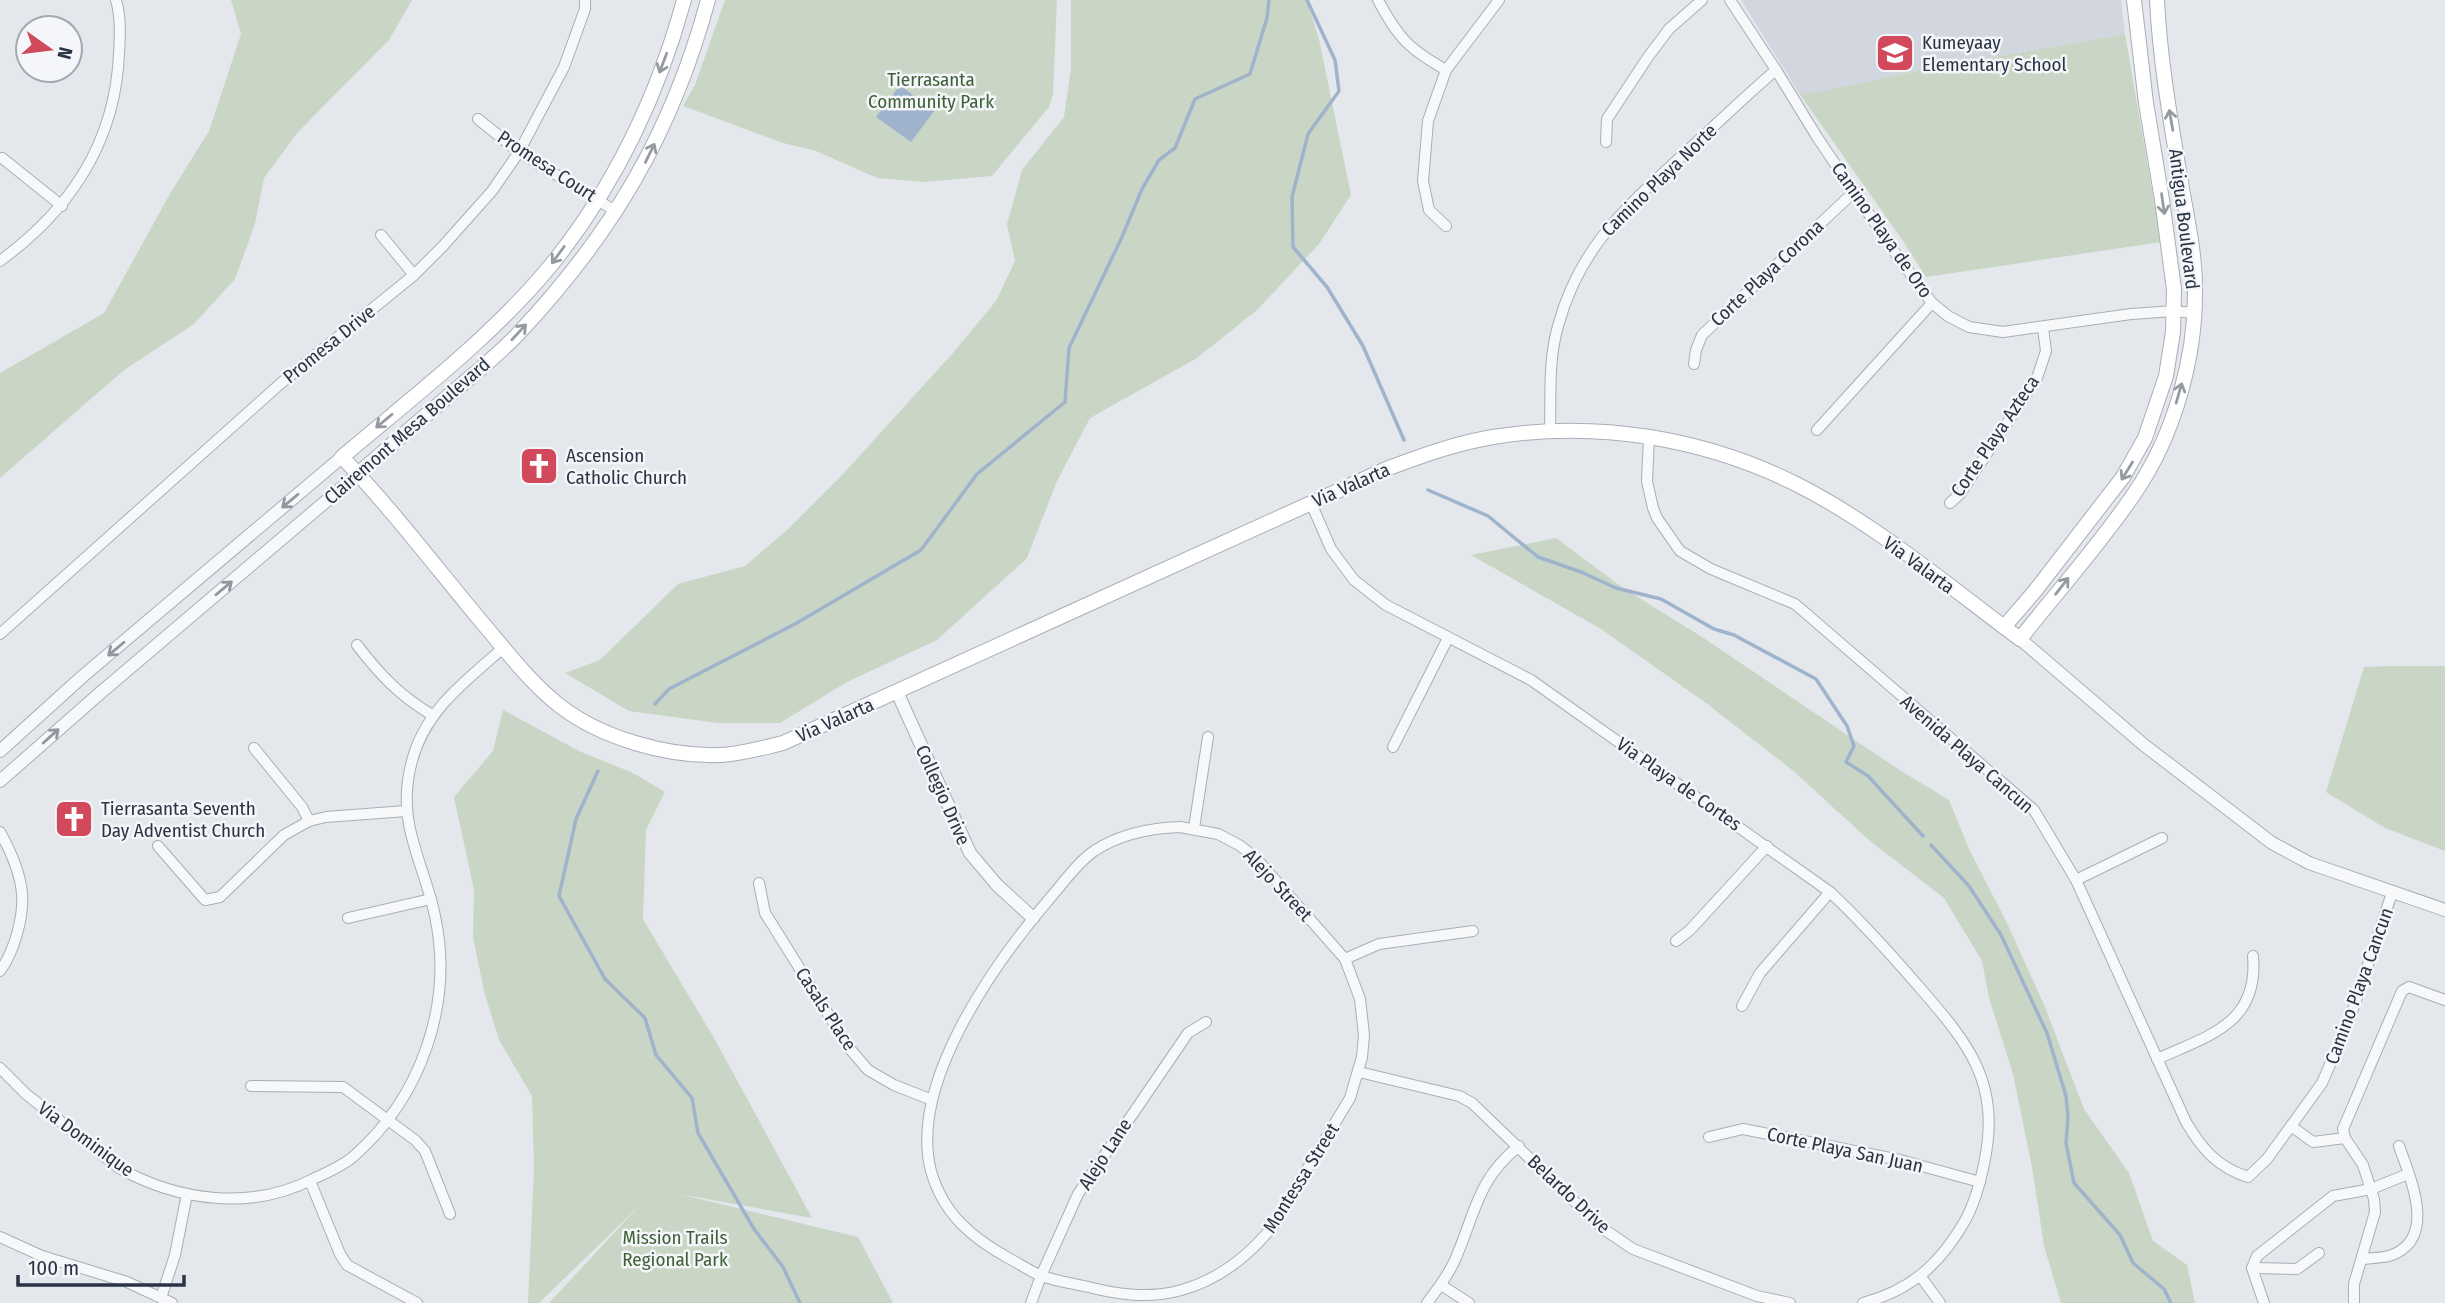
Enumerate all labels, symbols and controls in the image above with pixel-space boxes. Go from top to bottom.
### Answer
north arrow [14,14,84,84]
place label: Kumeyaay Elementary School [1922,31,2067,76]
school or university icon: Kumeyaay Elementary School [1874,32,1916,74]
text: N [52,45,78,61]
one-way arrow [656,52,669,74]
park label: Tierrasanta Community Park [868,68,994,113]
one-way arrow [2164,109,2177,132]
street label: Camino Playa Norte [1596,119,1722,241]
street label: Promesa Court [493,125,601,207]
one-way arrow [644,143,658,164]
street label: Antigua Boulevard [2164,147,2204,291]
street label: Camino Playa de Oro [1827,158,1937,302]
one-way arrow [2157,192,2170,215]
street label: Corte Playa Corona [1706,215,1828,331]
one-way arrow [551,245,565,264]
street label: Promesa Drive [278,300,380,388]
one-way arrow [511,324,528,341]
street label: Clairemont Mesa Boulevard [319,353,495,509]
street label: Corte Playa Azteca [1946,371,2044,501]
one-way arrow [2174,382,2187,404]
one-way arrow [376,414,394,429]
place label: Ascension Catholic Church [566,444,687,489]
church icon: Ascension Catholic Church [518,445,560,487]
street label: Via Valarta [1309,458,1393,512]
one-way arrow [2119,460,2133,480]
one-way arrow [281,494,299,509]
street label: Via Valarta [1879,531,1959,599]
one-way arrow [2055,577,2070,595]
one-way arrow [214,580,232,596]
one-way arrow [107,640,125,656]
street label: Avenida Playa Cancun [1896,690,2038,818]
street label: Via Valarta [793,693,877,747]
one-way arrow [42,728,60,744]
street label: Via Playa de Cortes [1612,732,1746,836]
street label: Collegio Drive [911,741,975,849]
place label: Tierrasanta Seventh Day Adventist Church [101,797,265,842]
church icon: Tierrasanta Seventh Day Adventist Church [53,798,95,840]
street label: Alejo Street [1239,844,1318,926]
street label: Camino Playa Cancun [2320,905,2398,1067]
street label: Casals Place [791,963,861,1055]
street label: Via Dominique [34,1096,138,1182]
street label: Alejo Lane [1073,1114,1137,1194]
street label: Montessa Street [1258,1118,1344,1237]
street label: Corte Playa San Juan [1765,1122,1925,1178]
street label: Belardo Drive [1523,1150,1615,1238]
park label: Mission Trails Regional Park [622,1226,728,1271]
scale bar [18,1244,184,1288]
text: 100 m [28,1255,79,1281]

